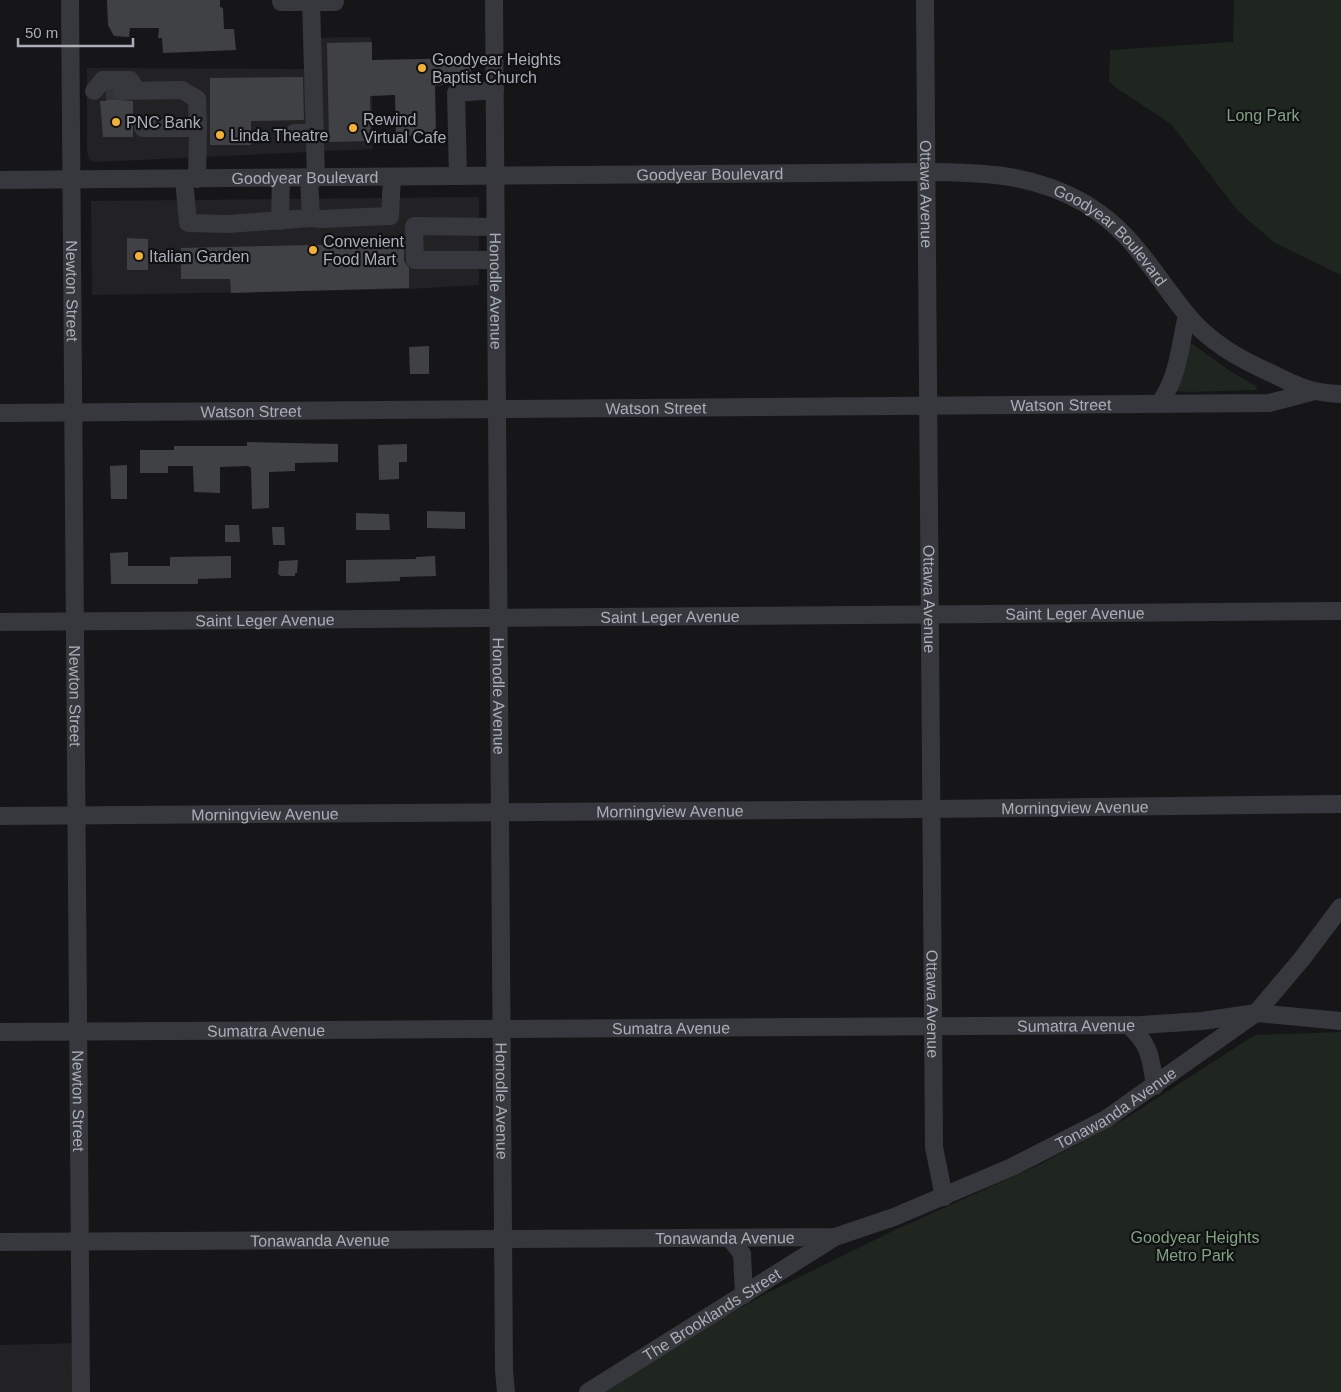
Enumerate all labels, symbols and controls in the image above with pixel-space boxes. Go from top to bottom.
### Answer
scale bar [18,15,132,47]
text: 50 m [25,24,58,41]
place label: Goodyear Heights Baptist Church [432,51,561,86]
marker: Goodyear Heights Baptist Church [416,62,428,74]
park label: Long Park [1227,107,1300,124]
place label: Rewind Virtual Cafe [363,111,446,146]
place label: PNC Bank [126,114,202,131]
marker: PNC Bank [110,116,122,128]
marker: Rewind Virtual Cafe [347,122,359,134]
place label: Linda Theatre [230,127,329,144]
marker: Linda Theatre [214,129,226,141]
street label: Ottawa Avenue [918,140,935,248]
street label: Goodyear Boulevard [636,165,783,183]
street label: Goodyear Boulevard [231,168,378,186]
street label: Goodyear Boulevard [1051,181,1170,289]
street label: Honodle Avenue [487,232,505,350]
place label: Convenient Food Mart [323,233,405,268]
street label: Newton Street [63,240,81,342]
marker: Convenient Food Mart [307,244,319,256]
place label: Italian Garden [149,248,250,265]
marker: Italian Garden [133,250,145,262]
street label: Watson Street [1010,396,1112,414]
street label: Watson Street [605,399,707,417]
street label: Watson Street [200,402,302,420]
street label: Ottawa Avenue [921,545,939,653]
street label: Saint Leger Avenue [1005,604,1145,622]
street label: Saint Leger Avenue [600,607,740,626]
street label: Saint Leger Avenue [195,611,335,629]
street label: Honodle Avenue [490,637,508,755]
street label: Newton Street [67,645,84,747]
street label: Morningview Avenue [1001,798,1149,817]
street label: Morningview Avenue [596,802,744,820]
street label: Morningview Avenue [191,805,339,823]
street label: Ottawa Avenue [924,950,942,1058]
street label: Sumatra Avenue [1017,1017,1135,1034]
street label: Sumatra Avenue [612,1019,730,1037]
street label: Sumatra Avenue [207,1022,325,1039]
street label: Honodle Avenue [493,1042,511,1160]
street label: Newton Street [70,1050,88,1152]
street label: Tonawanda Avenue [1052,1064,1179,1152]
street label: Tonawanda Avenue [655,1229,795,1247]
park label: Goodyear Heights Metro Park [1131,1229,1259,1264]
street label: Tonawanda Avenue [250,1231,390,1249]
street label: The Brooklands Street [640,1265,784,1364]

